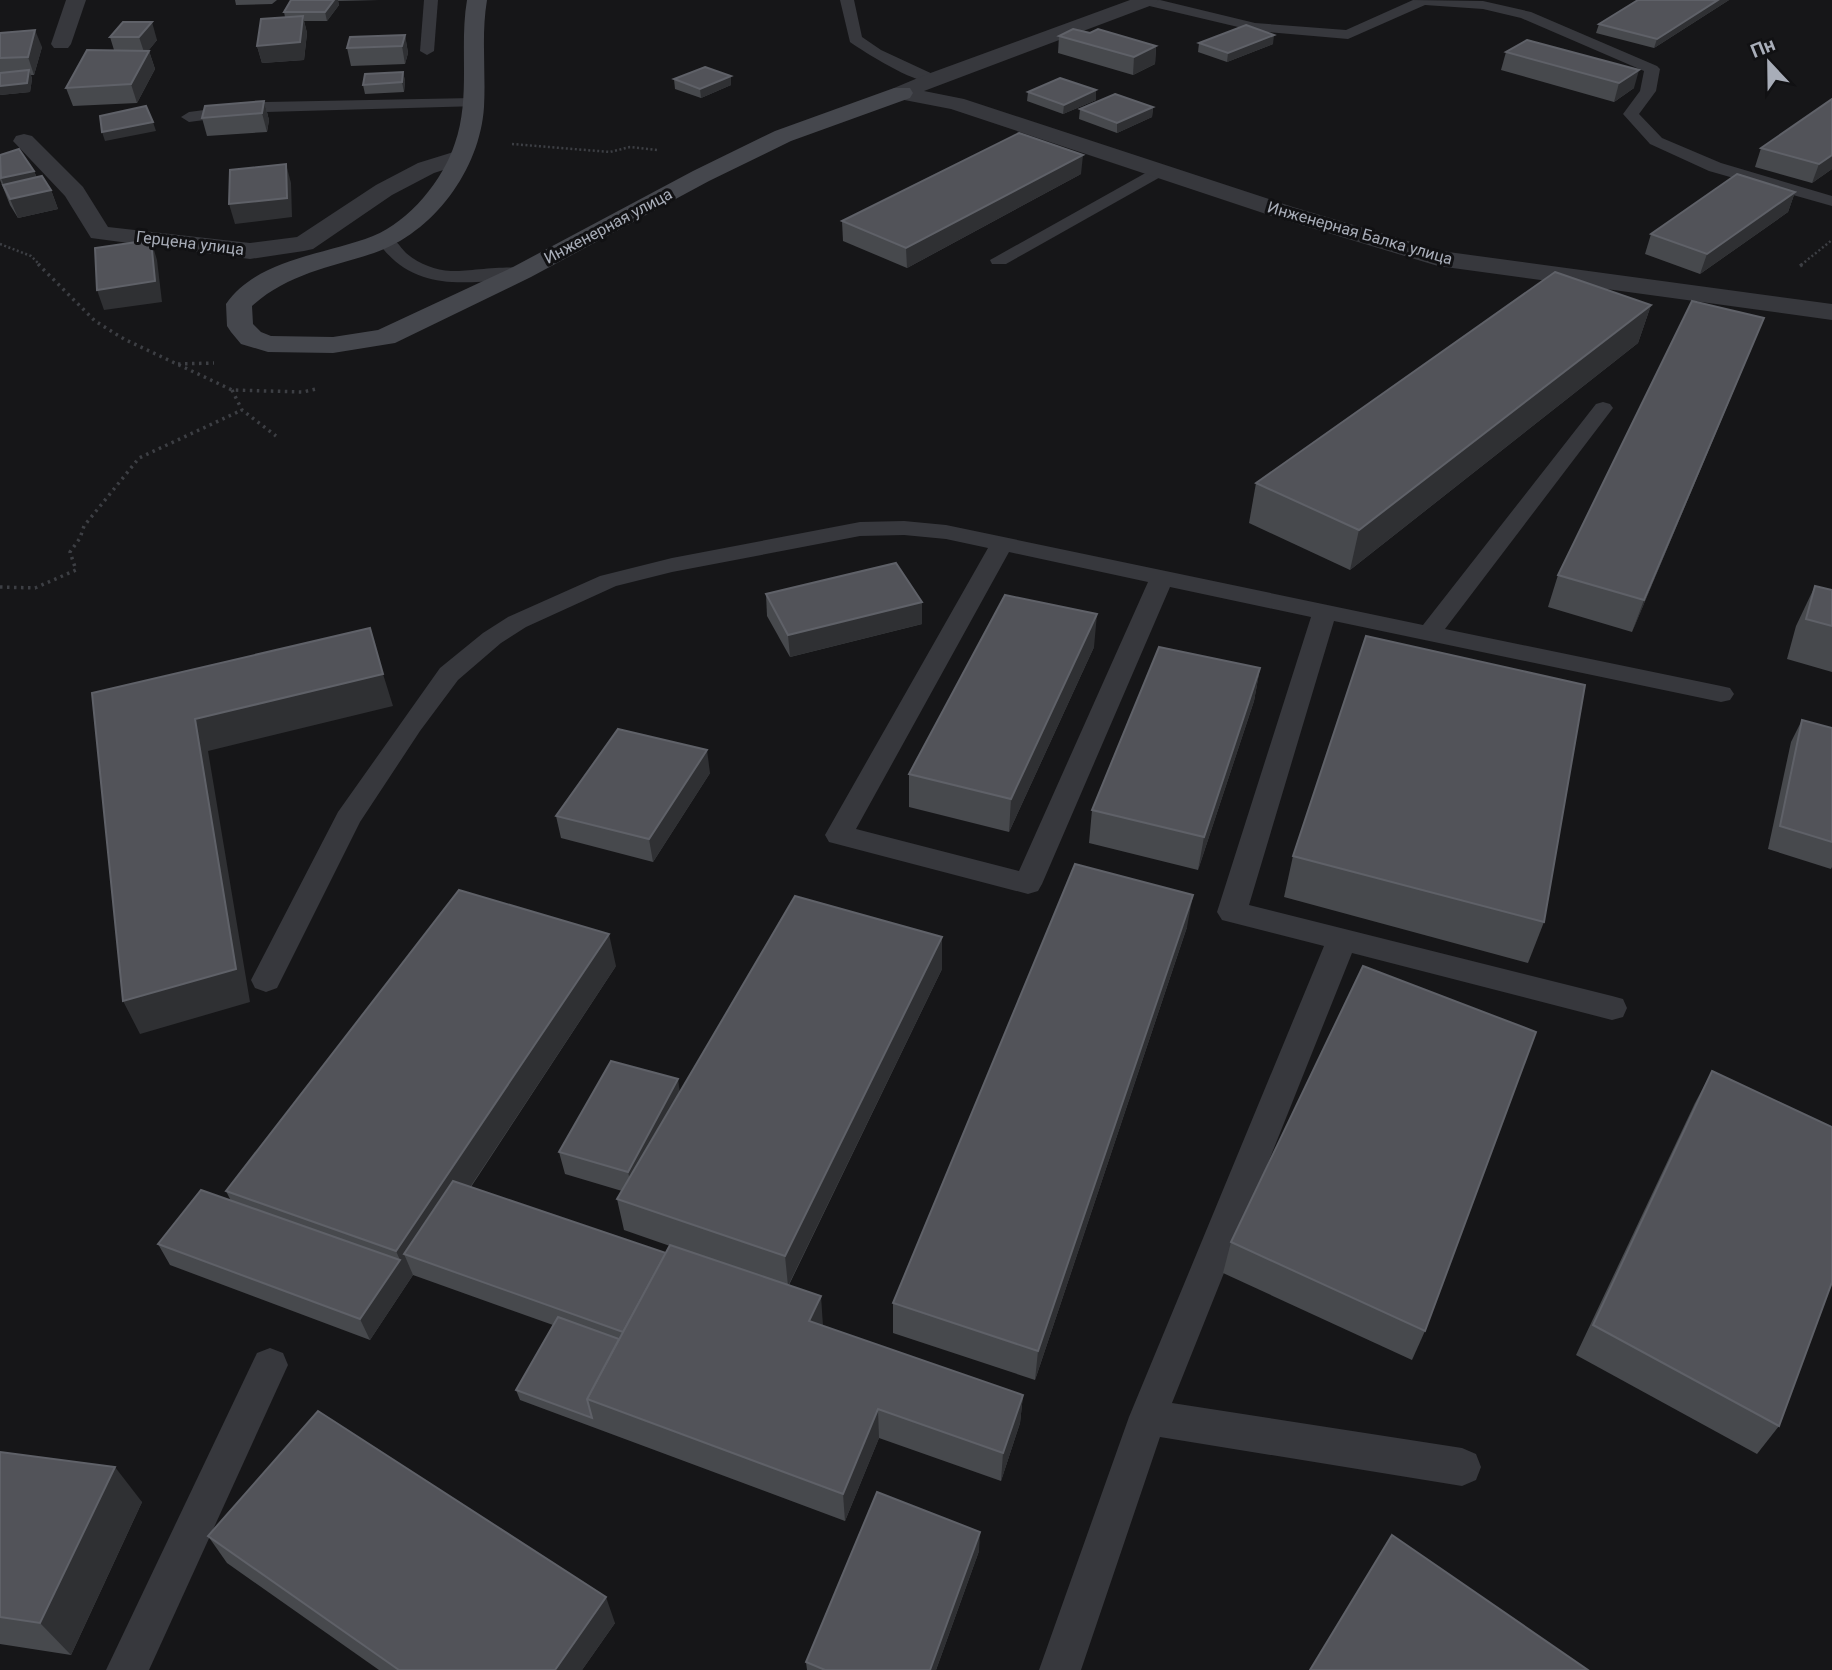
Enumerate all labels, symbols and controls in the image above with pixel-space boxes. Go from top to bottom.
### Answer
north arrow [1734,28,1804,98]
text: Пн [1747,33,1778,63]
street label: Инженерная улица [541,184,675,268]
street label: Инженерная Балка улица [1265,197,1455,269]
street label: Герцена улица [135,227,245,259]

